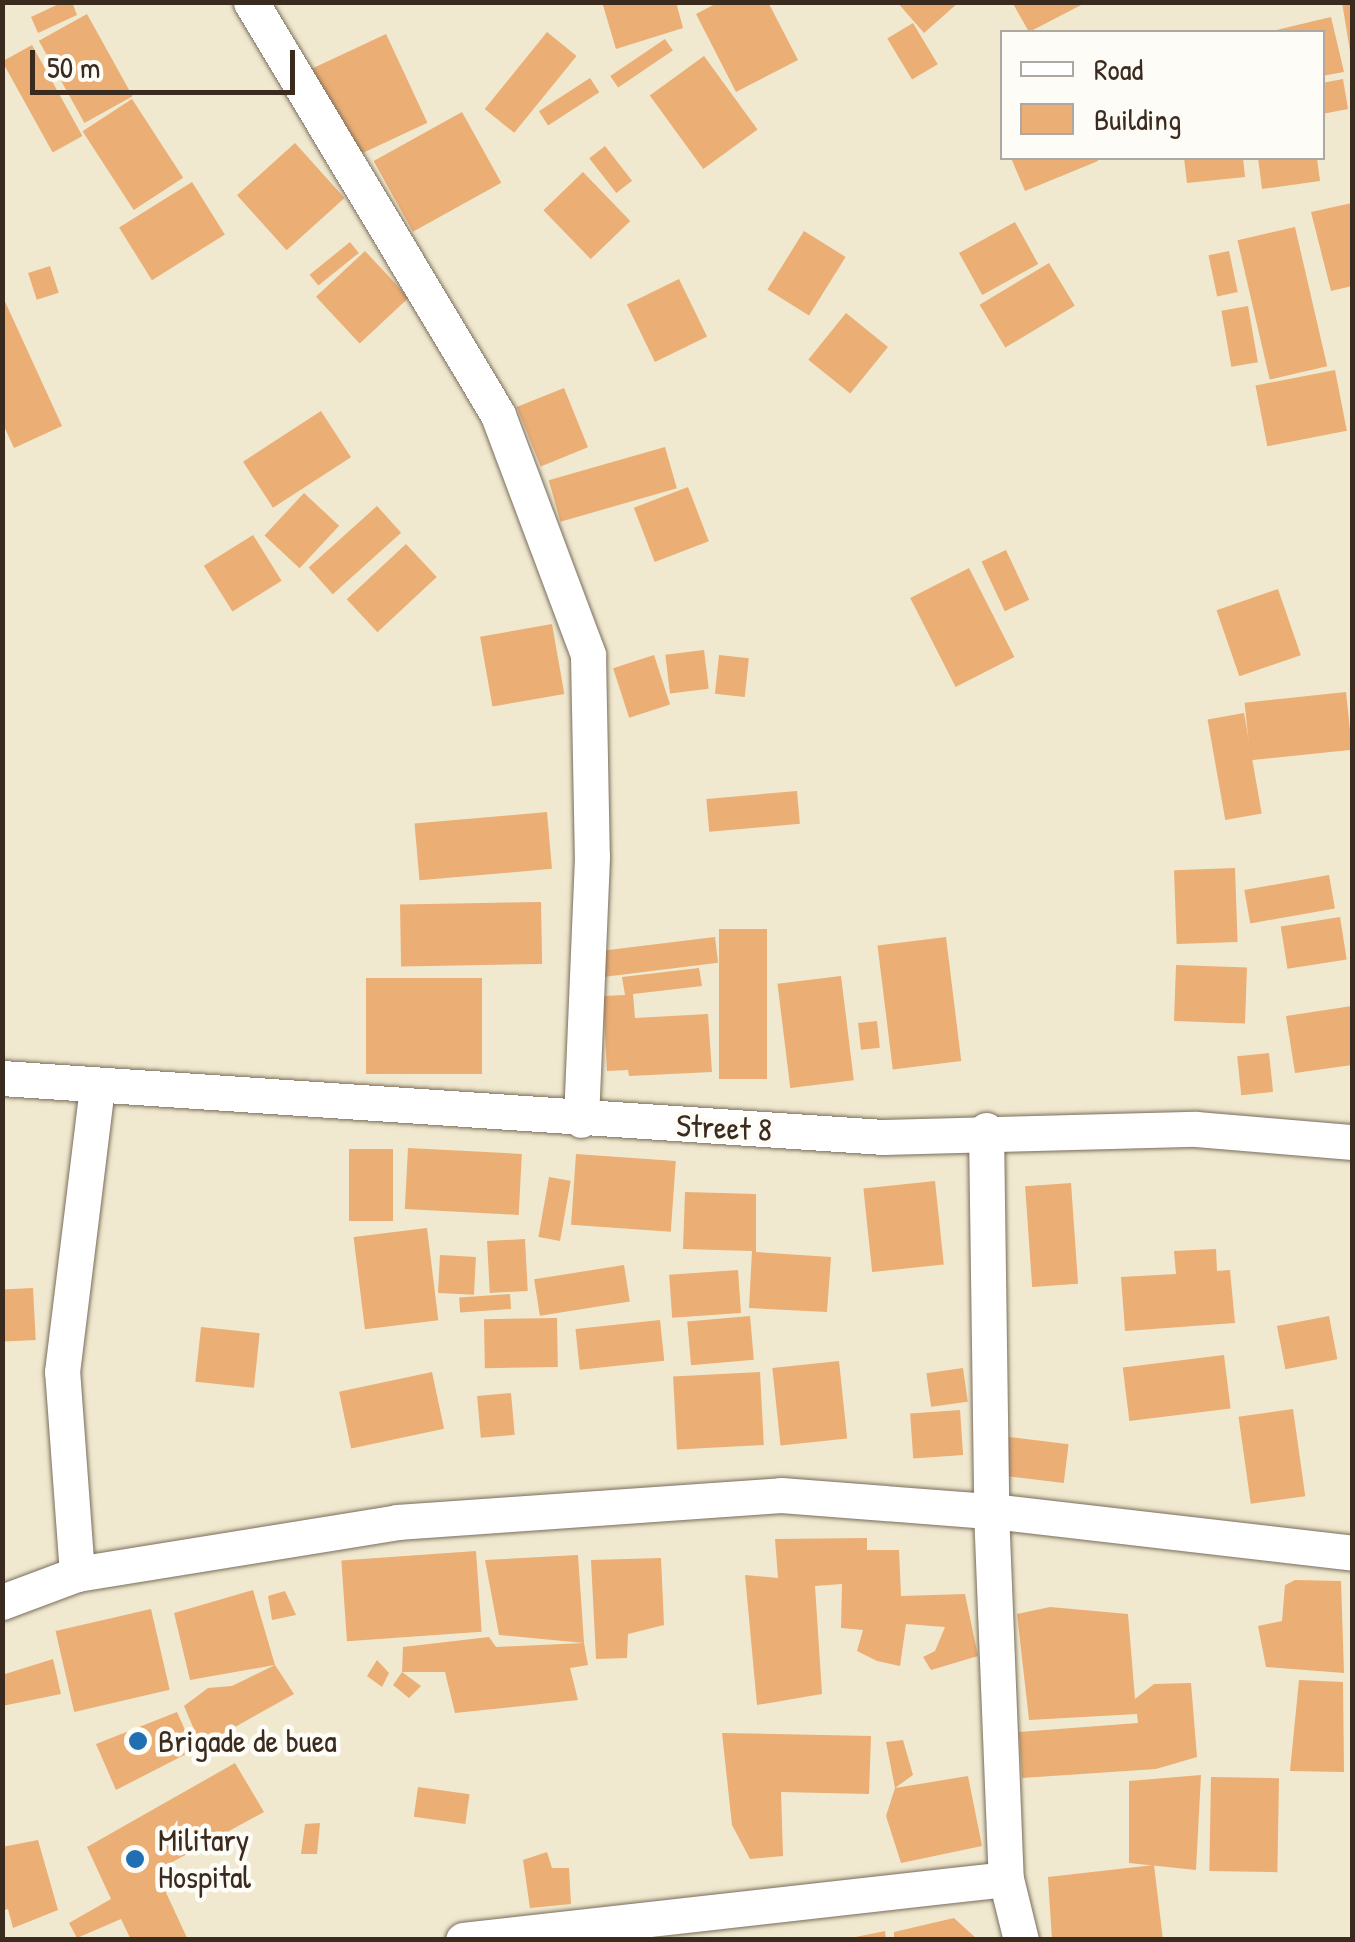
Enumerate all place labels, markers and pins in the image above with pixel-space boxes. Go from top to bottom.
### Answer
place label: Brigade de buea [158,1722,337,1760]
marker: Brigade de buea [127,1730,149,1752]
place label: Military Hospital [158,1822,251,1897]
marker: Military Hospital [122,1846,148,1872]

